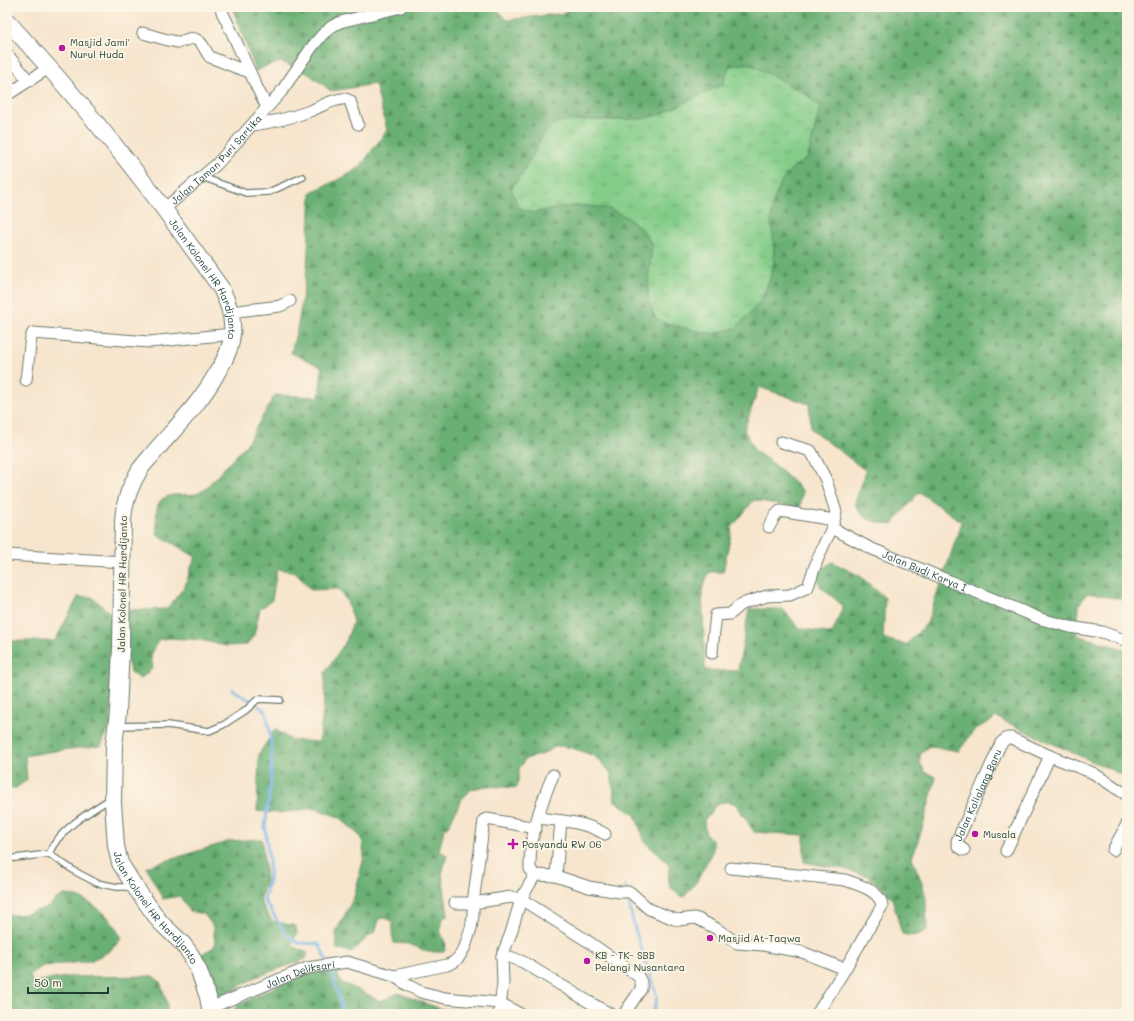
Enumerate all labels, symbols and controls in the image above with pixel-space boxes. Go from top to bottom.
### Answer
place label: Masjid Jami' Nurul Huda [70,35,130,61]
marker: Masjid Jami' Nurul Huda [57,43,67,53]
street label: Jalan Taman Puri Sartika [168,112,265,207]
street label: Jalan Kolonel HR Hardijanto [166,216,239,340]
street label: Jalan Kolonel HR Hardijanto [114,515,130,653]
street label: Jalan Budi Karya I [880,547,969,595]
street label: Jalan Kalialang Baru [951,746,1005,843]
place label: Musala [983,827,1016,841]
marker: Musala [970,829,980,839]
place label: Posyandu RW 06 [522,837,602,851]
marker: Posyandu RW 06 [507,838,519,850]
street label: Jalan Kolonel HR Hardijanto [111,850,201,966]
place label: Masjid At-Taqwa [718,931,801,945]
marker: Masjid At-Taqwa [705,933,715,943]
place label: KB - TK- SBB Pelangi Nusantara [595,948,685,974]
marker: KB - TK- SBB Pelangi Nusantara [582,956,592,966]
street label: Jalan Deliksari [264,957,336,991]
scale bar [28,969,108,995]
text: 50 m [34,974,62,990]

